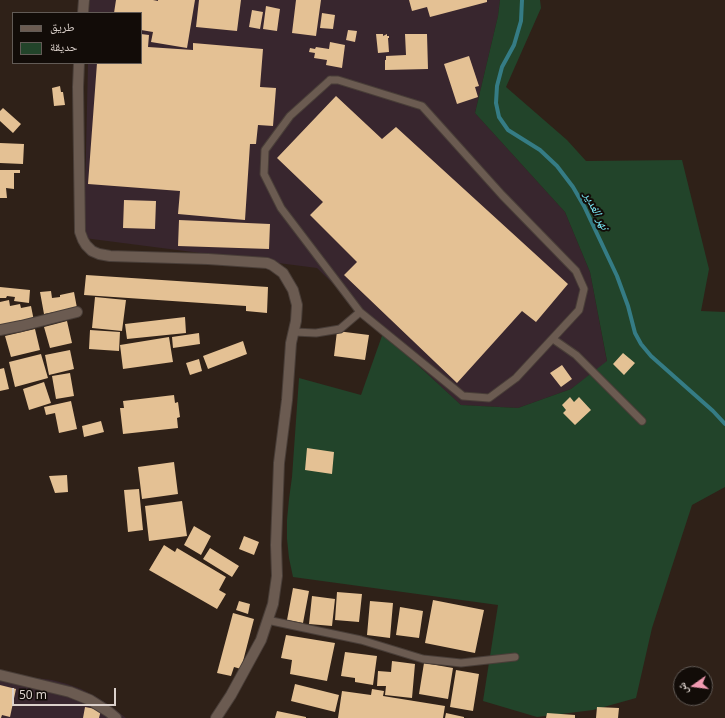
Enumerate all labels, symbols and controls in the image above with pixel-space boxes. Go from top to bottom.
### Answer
legend [12,12,142,64]
text: طريق [50,18,75,35]
text: حديقة [50,38,78,55]
water label: نهر الغدير [580,190,612,232]
north arrow [673,666,713,706]
scale bar [14,680,118,706]
text: ش [673,681,691,696]
text: 50 m [19,686,47,703]

